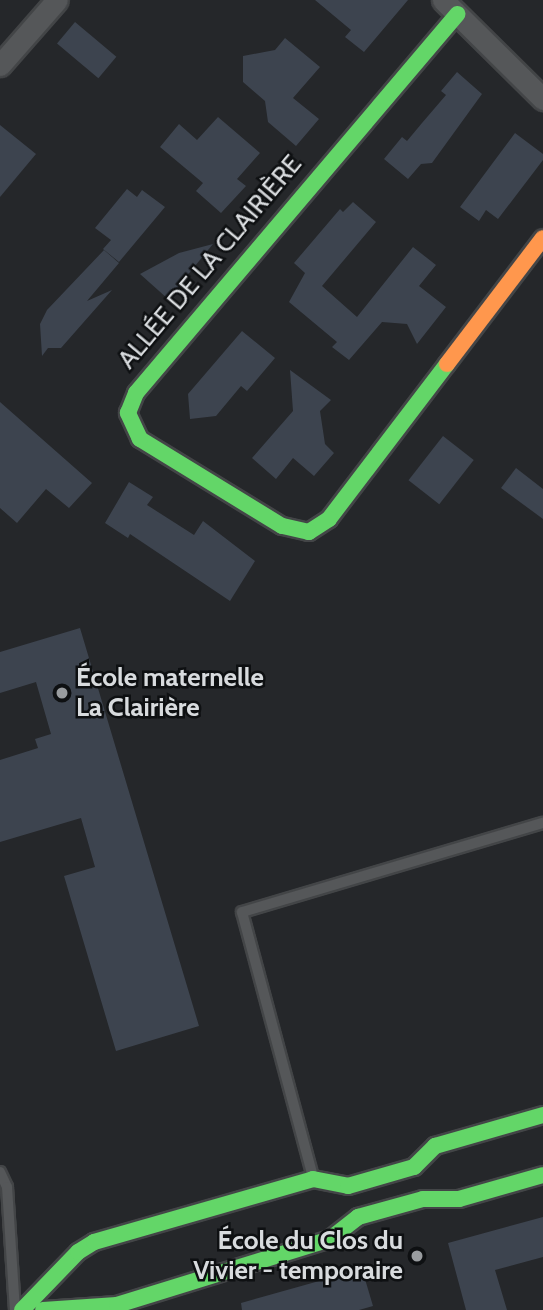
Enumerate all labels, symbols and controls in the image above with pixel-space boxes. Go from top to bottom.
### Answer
street label: ALLÉE DE LA CLAIRIÈRE [112,149,308,375]
place label: École maternelle La Clairière [76,662,264,724]
marker: École maternelle La Clairière [54,685,70,701]
place label: École du Clos du Vivier - temporaire [193,1225,403,1286]
marker: École du Clos du Vivier - temporaire [409,1248,425,1264]

